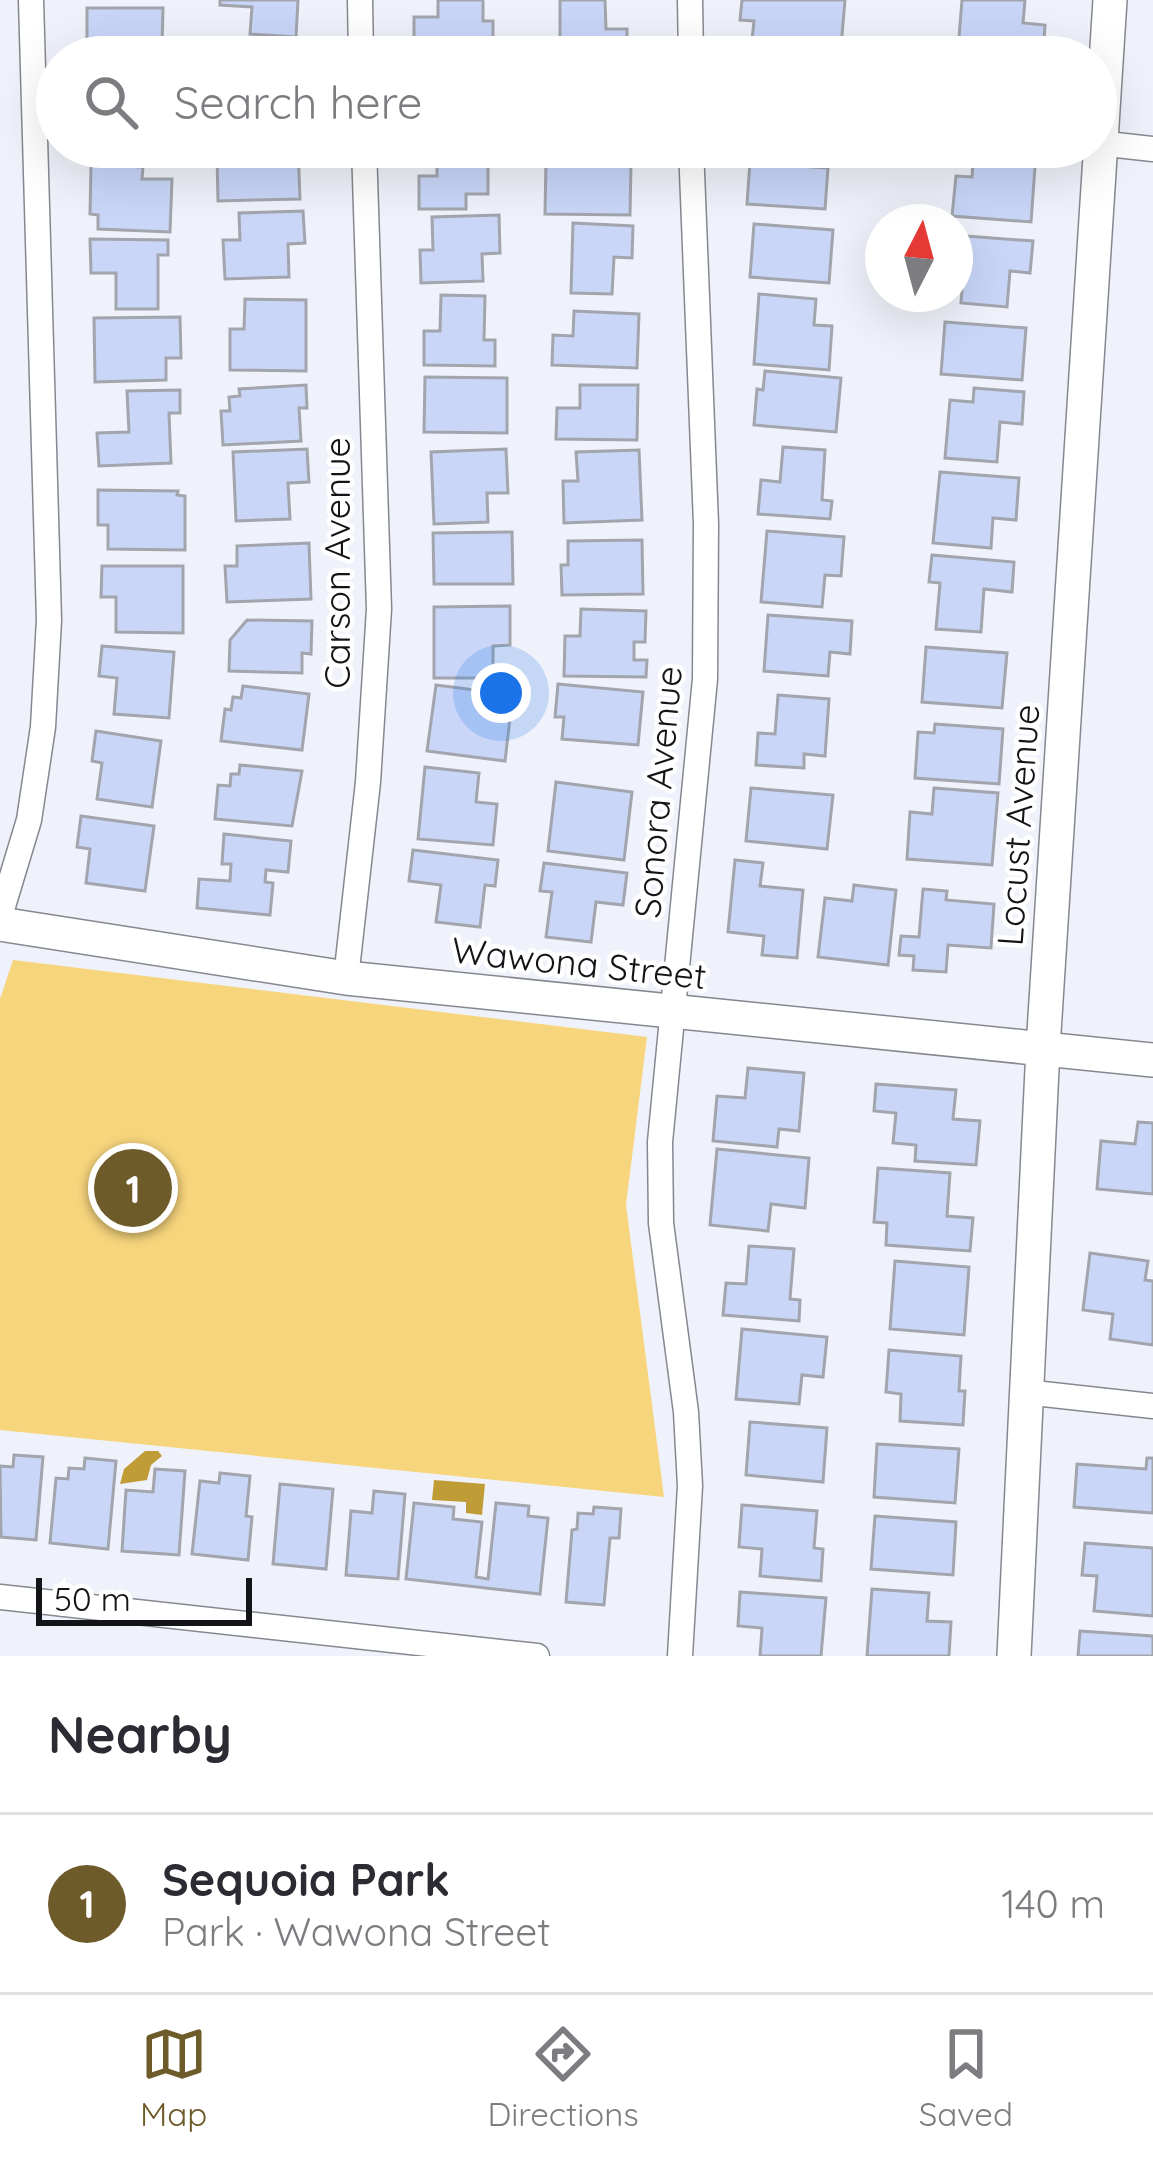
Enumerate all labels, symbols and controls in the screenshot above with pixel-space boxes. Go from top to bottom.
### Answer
search box [36,36,1117,168]
icon: search [78,69,144,135]
text: Search here [174,74,422,130]
north arrow [865,204,973,312]
street label: Carson Avenue [314,437,359,689]
your location [471,663,531,723]
street label: Sonora Avenue [624,664,691,920]
street label: Locust Avenue [987,703,1048,947]
street label: Wawona Street [450,927,709,998]
pin: 1 [94,1143,172,1233]
scale bar [36,1572,252,1625]
text: 50 m [54,1578,131,1619]
text: Nearby [48,1702,232,1766]
text: Sequoia Park [162,1851,450,1907]
text: 1 [79,1879,95,1928]
text: 140 m [1001,1879,1105,1928]
text: Park · Wawona Street [162,1907,550,1956]
tab: Map [140,2021,207,2134]
tab: Directions [487,2021,639,2134]
tab: Saved [919,2021,1013,2134]

